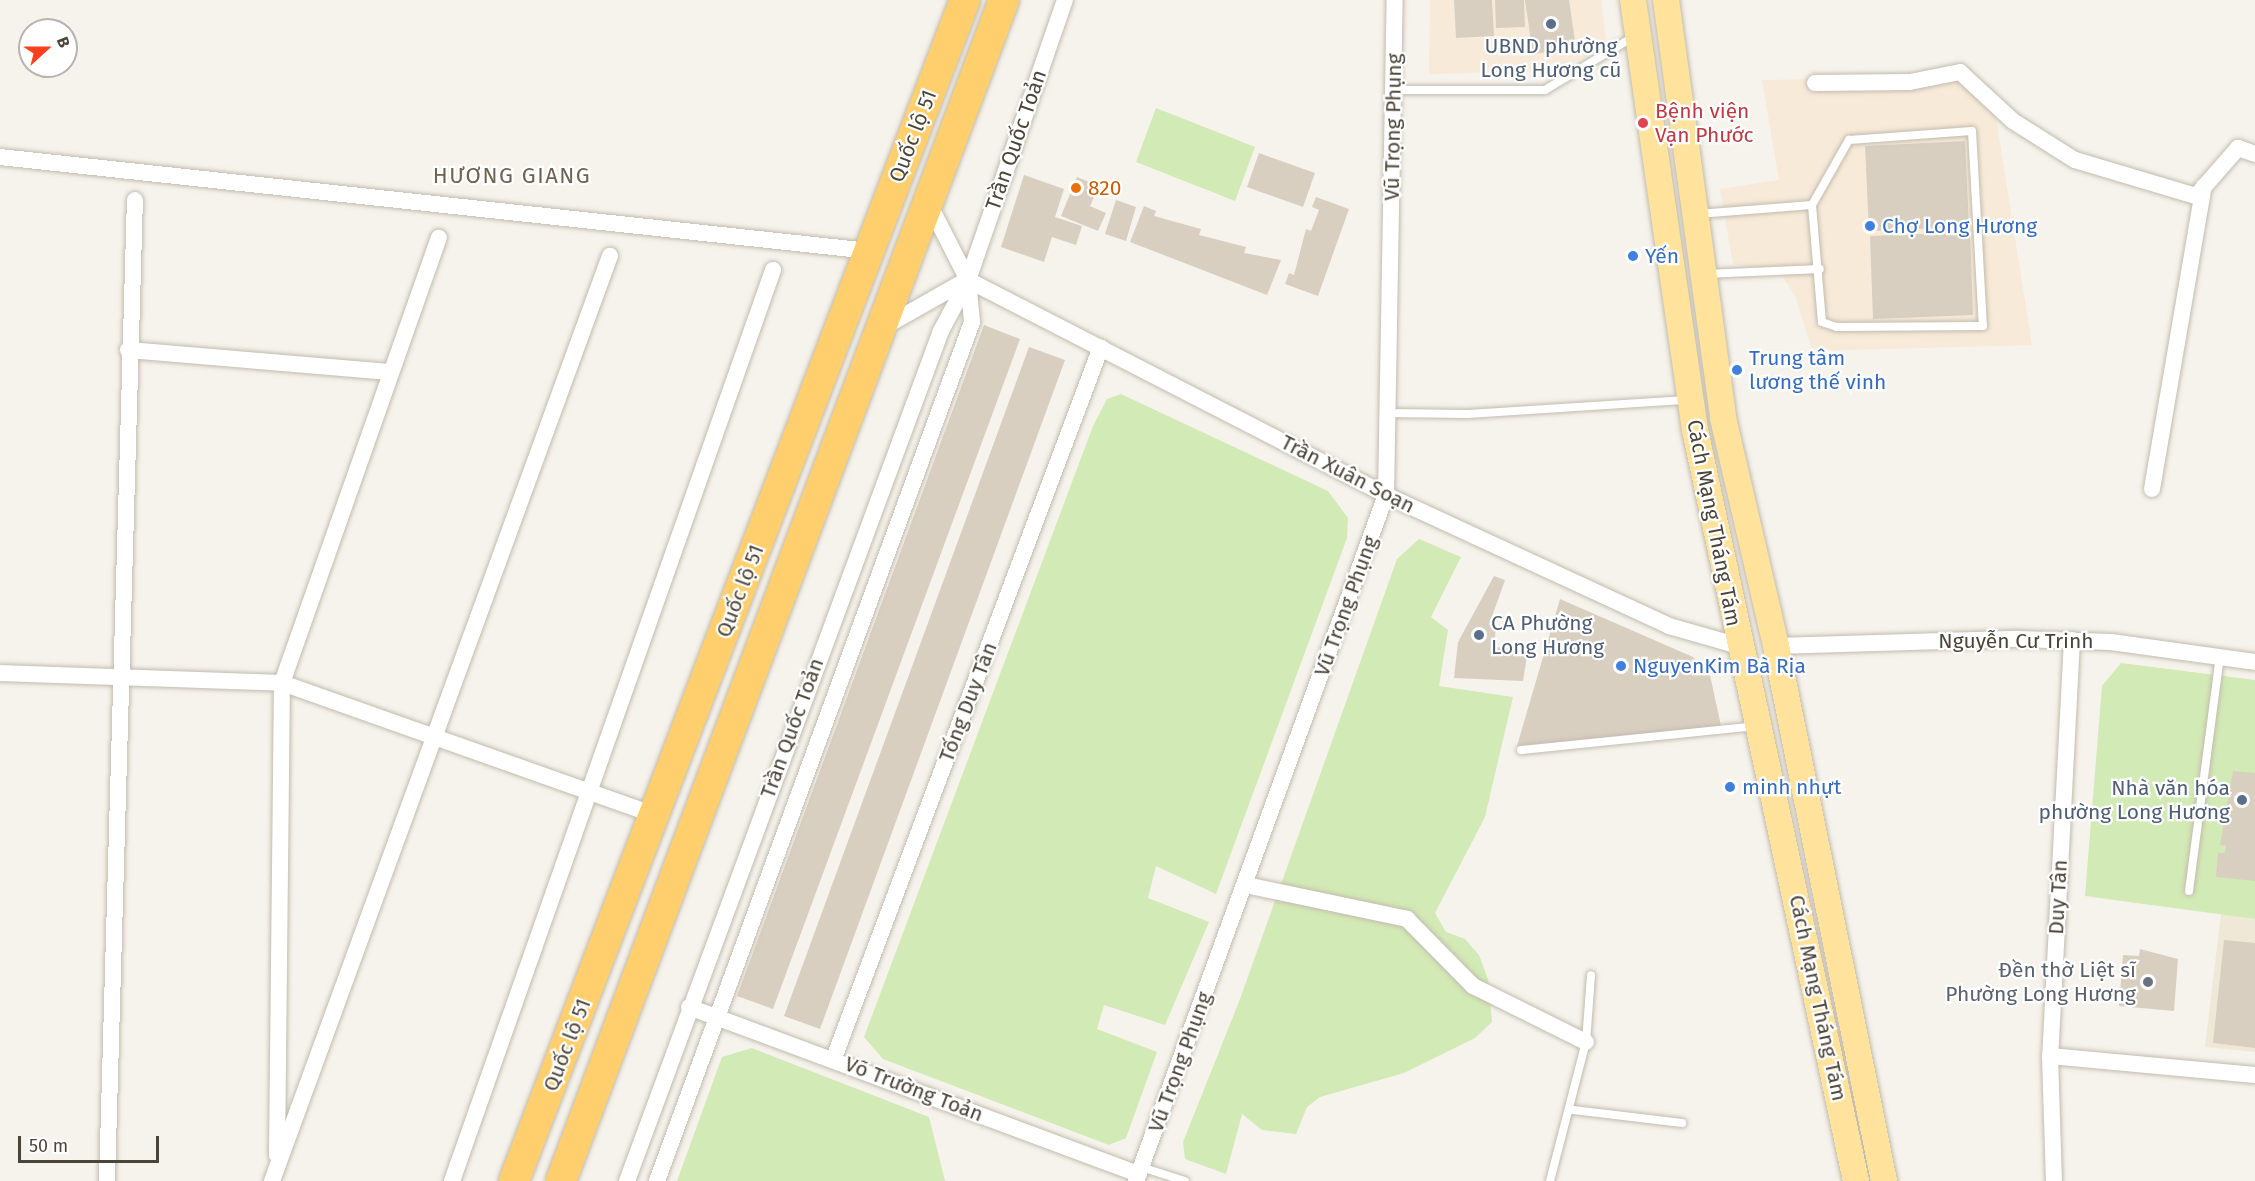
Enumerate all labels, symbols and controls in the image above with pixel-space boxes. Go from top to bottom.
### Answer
marker: UBND phường Long Hương cũ [1544,17,1558,31]
north arrow [18,18,78,78]
place label: UBND phường Long Hương cũ [1481,33,1621,83]
text: B [53,34,74,50]
street label: Vũ Trọng Phụng [1379,53,1407,201]
street label: Trần Quốc Toản [980,66,1052,214]
street label: Quốc lộ 51 [884,86,942,186]
place label: Bệnh viện Vạn Phước [1655,98,1754,148]
marker: Bệnh viện Vạn Phước [1636,116,1650,130]
district label: HƯƠNG GIANG [433,163,591,189]
place label: 820 [1088,175,1121,201]
marker: 820 [1069,181,1083,195]
place label: Chợ Long Hương [1882,213,2037,239]
marker: Chợ Long Hương [1863,219,1877,233]
place label: Yến [1645,243,1679,269]
marker: Yến [1626,249,1640,263]
place label: Trung tâm lương thế vinh [1749,345,1886,395]
marker: Trung tâm lương thế vinh [1730,363,1744,377]
street label: Cách Mạng Tháng Tám [1682,418,1746,628]
street label: Trần Xuân Soạn [1277,429,1419,519]
street label: Vũ Trọng Phụng [1309,532,1383,680]
street label: Quốc lộ 51 [711,541,769,641]
place label: CA Phường Long Hương [1491,610,1604,660]
marker: CA Phường Long Hương [1472,628,1486,642]
street label: Nguyễn Cư Trinh [1938,628,2094,654]
street label: Tống Duy Tân [934,639,1002,765]
place label: NguyenKim Bà Rịa [1633,653,1806,679]
street label: Trần Quốc Toản [755,655,829,801]
marker: NguyenKim Bà Rịa [1614,659,1628,673]
place label: minh nhựt [1742,774,1841,800]
place label: Nhà văn hóa phường Long Hương [2039,775,2230,825]
marker: minh nhựt [1723,780,1737,794]
marker: Nhà văn hóa phường Long Hương [2235,793,2249,807]
street label: Duy Tân [2043,859,2073,935]
street label: Cách Mạng Tháng Tám [1784,893,1852,1103]
place label: Đền thờ Liệt sĩ Phường Long Hương [1945,957,2136,1007]
marker: Đền thờ Liệt sĩ Phường Long Hương [2141,975,2155,989]
street label: Vũ Trọng Phụng [1143,988,1217,1136]
street label: Quốc lộ 51 [538,995,596,1095]
street label: Võ Trường Toản [841,1051,987,1127]
scale bar [21,1124,162,1162]
text: 50 m [29,1135,68,1157]

